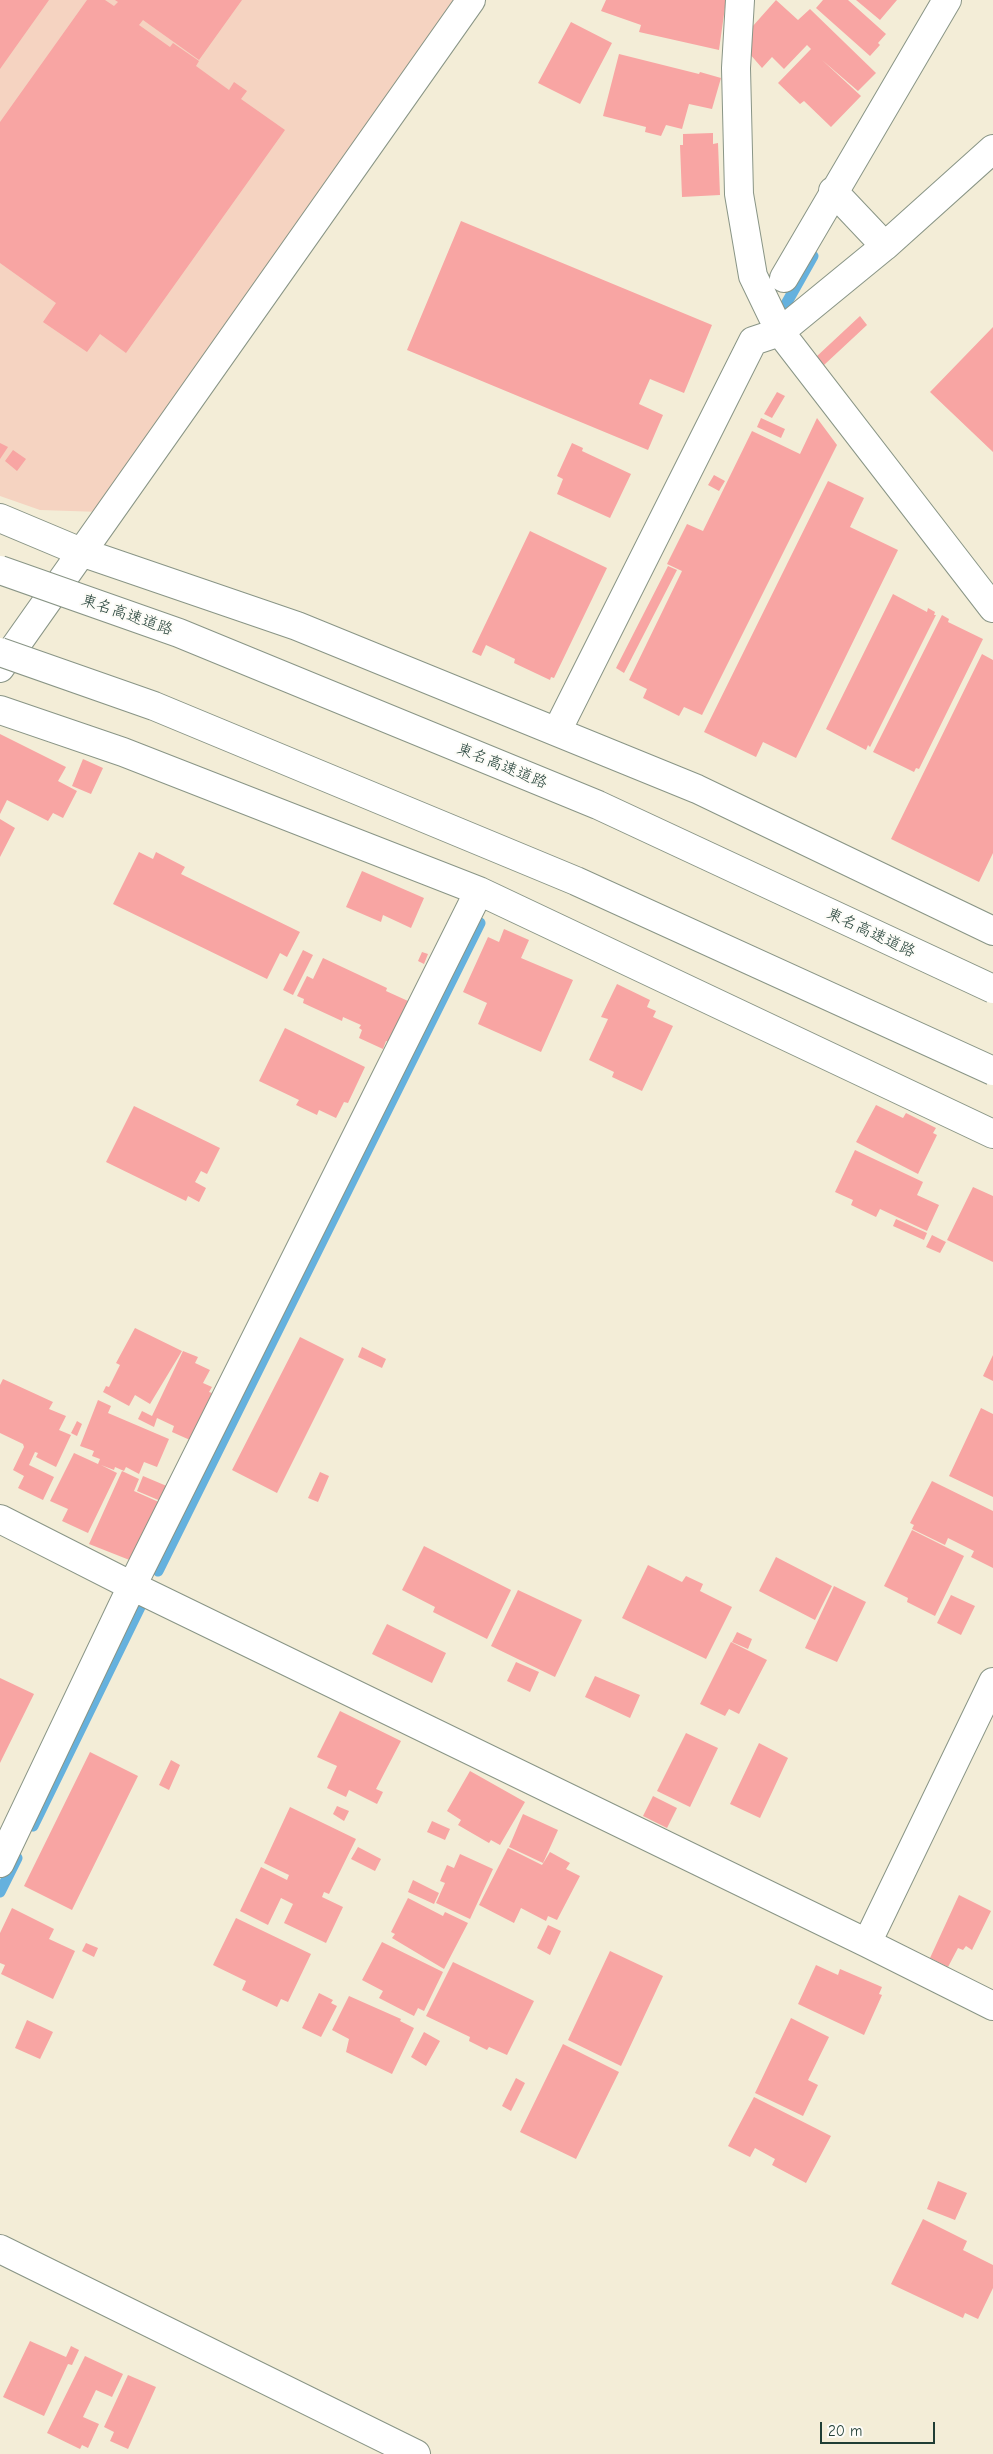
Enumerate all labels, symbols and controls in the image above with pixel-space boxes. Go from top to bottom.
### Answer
street label: 東名高速道路 [78,590,176,640]
street label: 東名高速道路 [454,739,550,793]
street label: 東名高速道路 [823,904,919,962]
scale bar [823,2412,938,2444]
text: 20 m [828,2422,862,2440]

